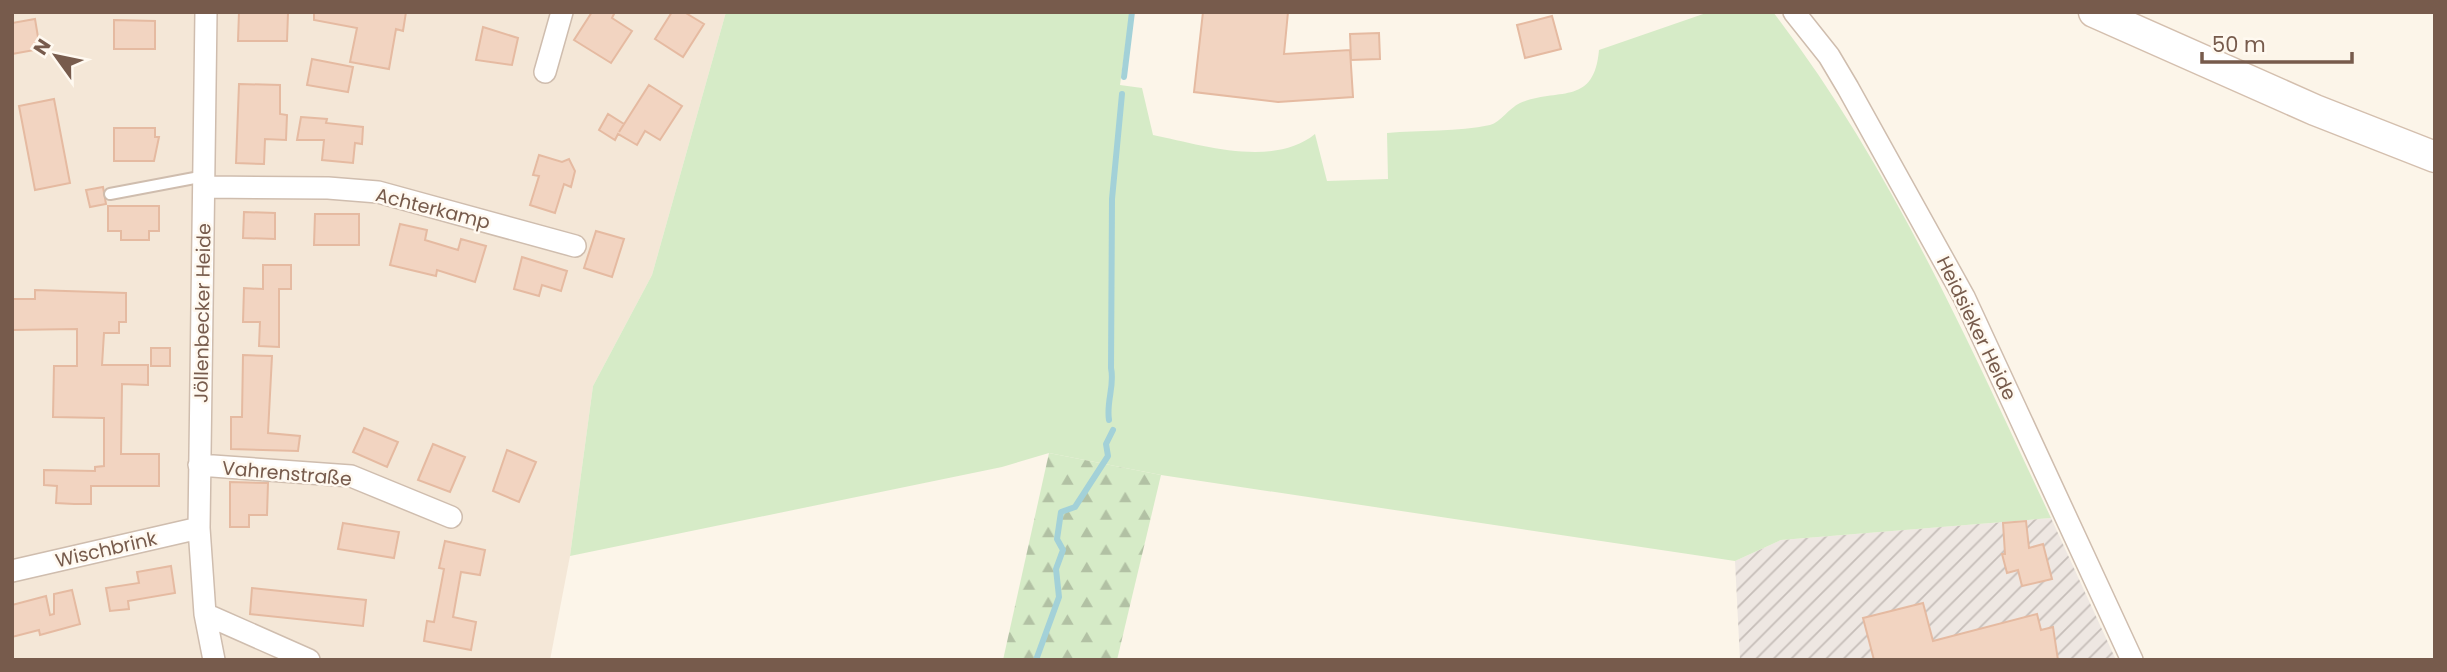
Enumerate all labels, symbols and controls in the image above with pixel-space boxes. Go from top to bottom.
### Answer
north arrow [21,21,91,91]
scale bar [2202,21,2352,65]
text: 50 m [2212,30,2266,59]
text: N [27,34,57,60]
street label: Achterkamp [373,181,493,236]
street label: Jöllenbecker Heide [187,223,218,403]
street label: Heidsieker Heide [1930,252,2023,405]
street label: Vahrenstraße [221,454,353,493]
street label: Wischbrink [53,525,160,574]

